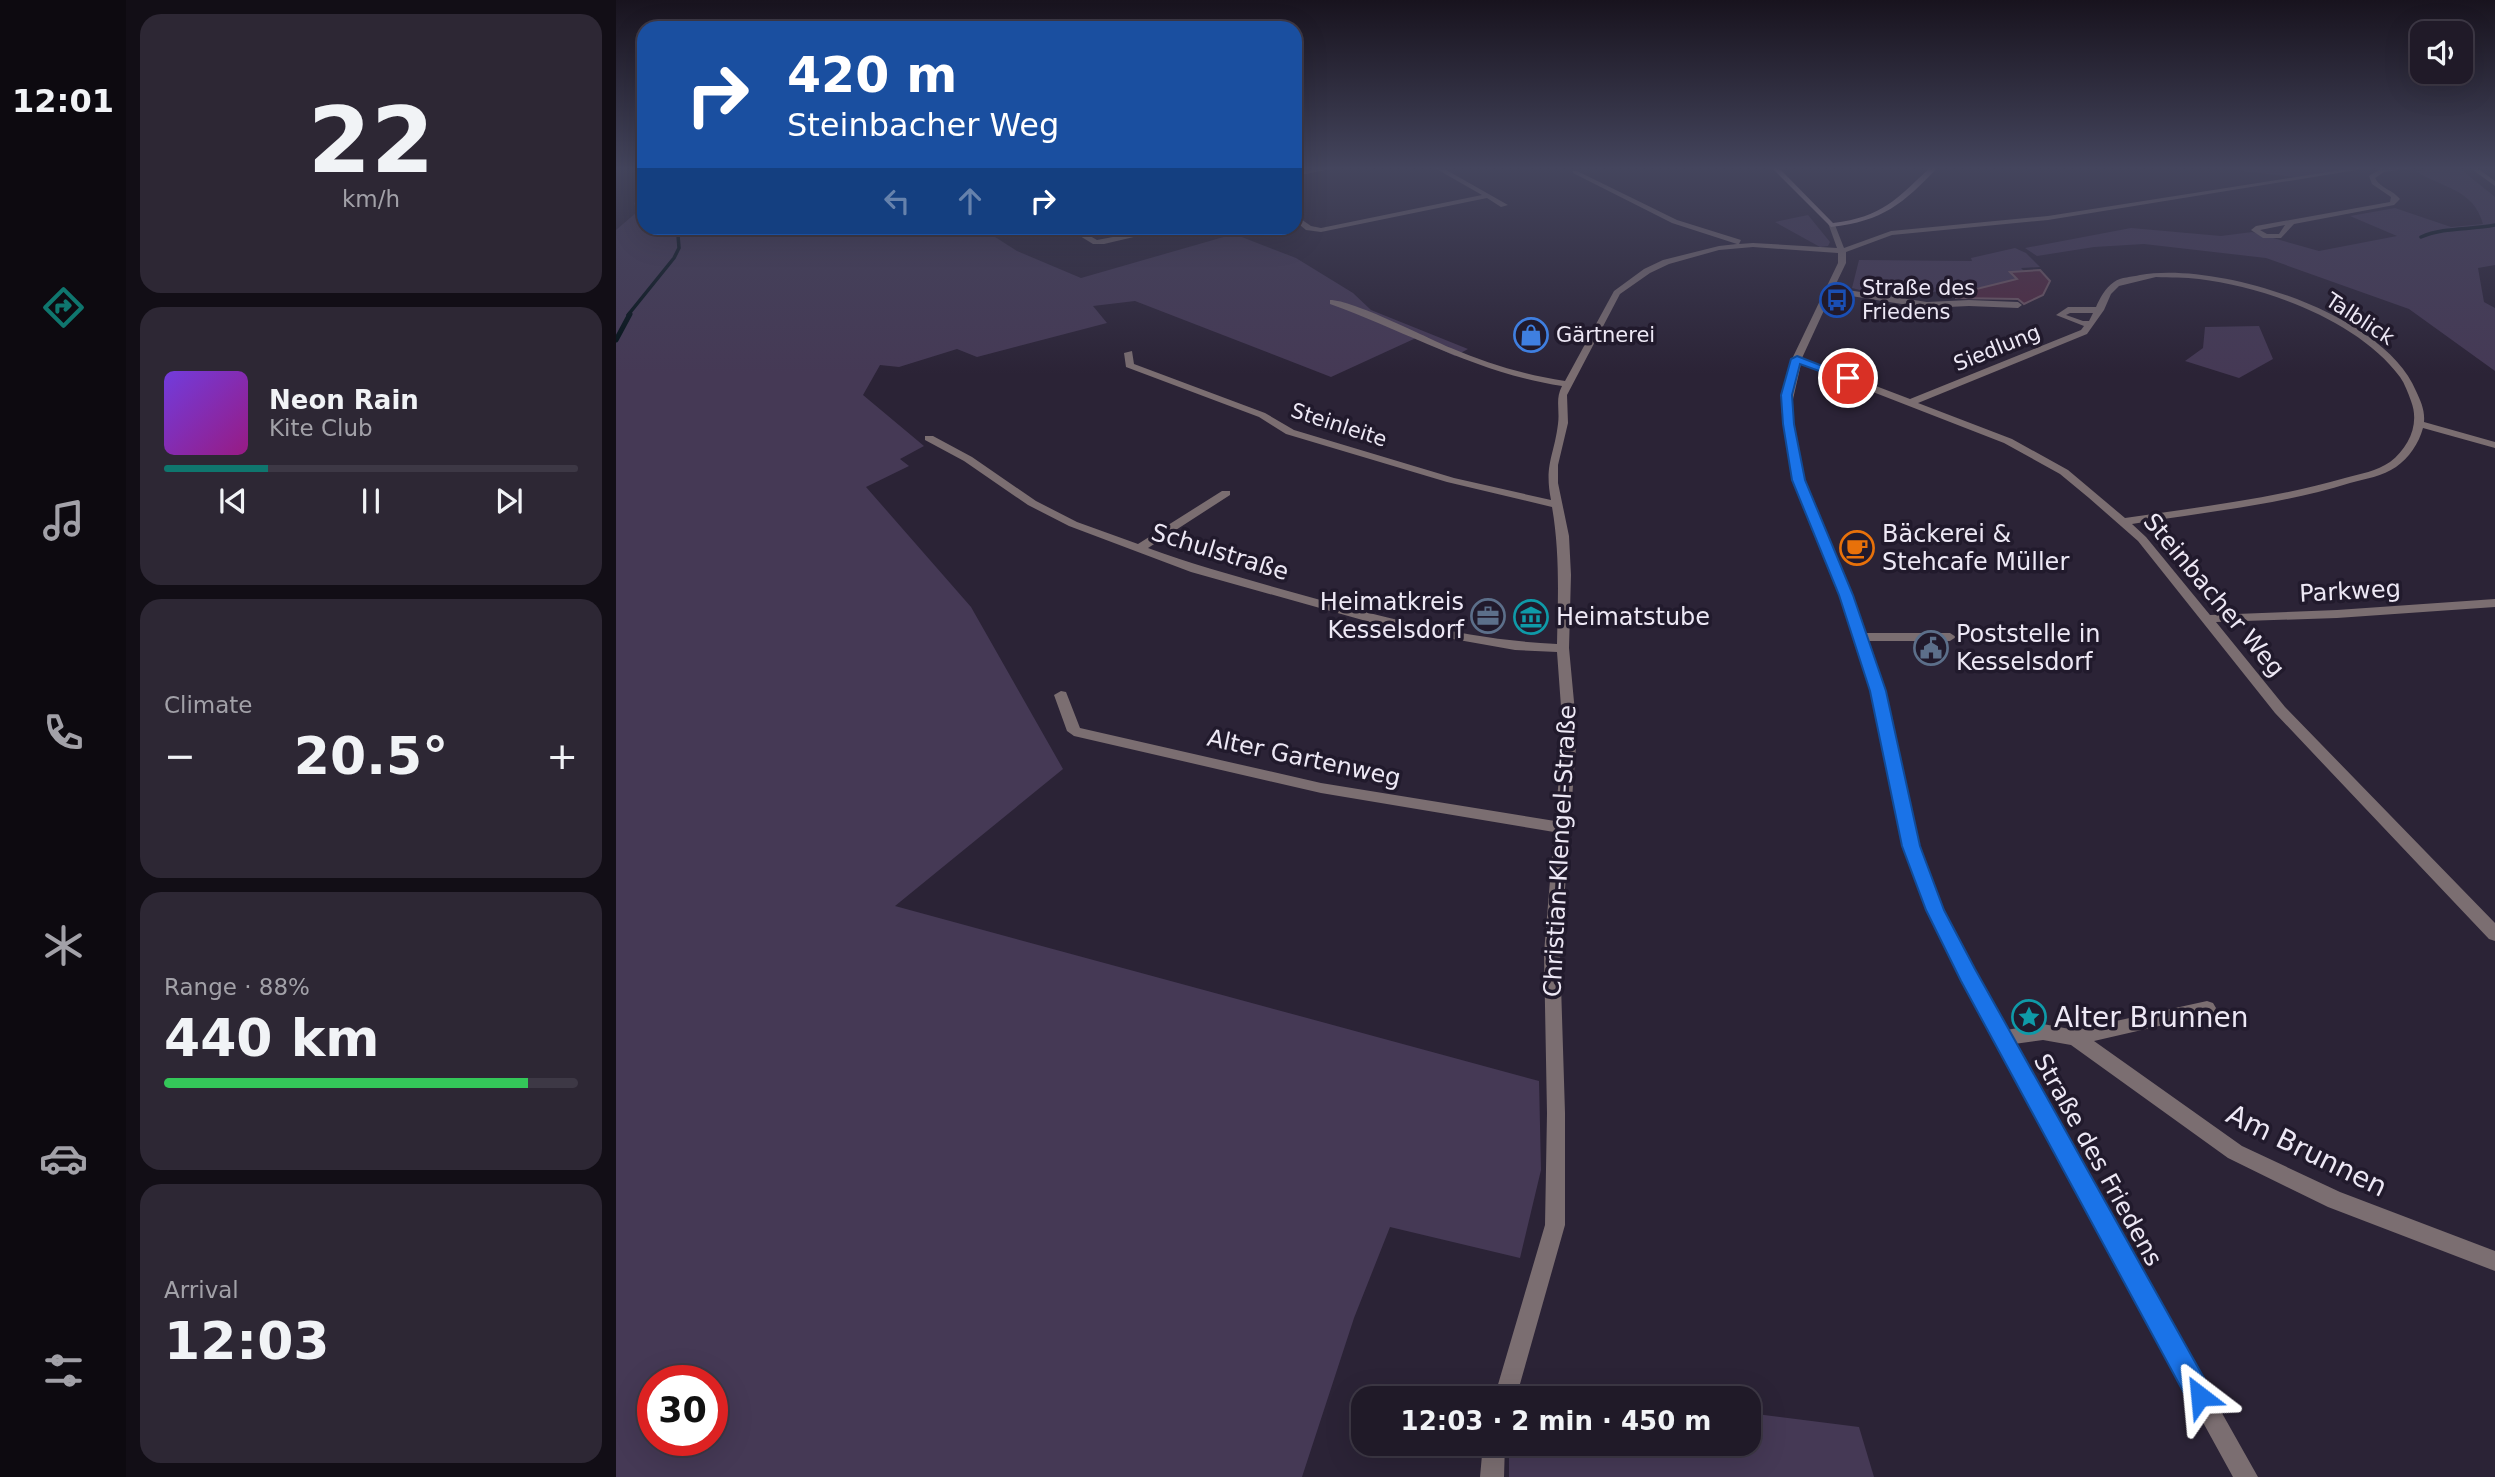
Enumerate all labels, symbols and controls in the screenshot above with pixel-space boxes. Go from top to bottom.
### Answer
map controls [2410,21,2473,84]
button: sound [2410,21,2473,84]
text: 420 m [787,47,957,104]
icon: right [672,49,763,140]
text: 12:01 [12,82,114,120]
text: 22 [308,88,434,193]
text: Steinbacher Weg [787,106,1059,144]
icon: left [878,182,916,220]
icon: ahead [951,182,989,220]
icon: right [1024,182,1062,220]
text: km/h [342,186,400,212]
place label: Straße des Friedens [1862,276,1975,324]
bus stop icon: Straße des Friedens [1818,281,1856,319]
icon: directions [39,283,88,332]
street label: Talblick [2320,287,2399,350]
shop icon: Gärtnerei [1512,316,1550,354]
street label: Siedlung [1950,320,2044,376]
place label: Gärtnerei [1556,323,1655,347]
pin [1818,348,1878,408]
icon: arrive [1829,359,1867,397]
text: Neon Rain [269,385,419,415]
street label: Steinleite [1288,398,1390,452]
text: Kite Club [269,415,373,441]
icon: previous [214,482,252,520]
icon: pause [352,482,390,520]
icon: next [490,482,528,520]
icon: music [39,496,88,545]
street label: Steinbacher Weg [2138,508,2290,682]
street label: Schulstraße [1148,518,1292,586]
place label: Bäckerei & Stehcafe Müller [1882,520,2069,576]
cafe icon: Bäckerei & Stehcafe Müller [1838,529,1876,567]
street label: Parkweg [2299,574,2401,608]
place label: Heimatkreis Kesselsdorf [1320,588,1465,644]
office icon: Heimatkreis Kesselsdorf [1469,597,1507,635]
museum icon: Heimatstube [1512,598,1550,636]
place label: Heimatstube [1556,603,1710,631]
place label: Poststelle in Kesselsdorf [1956,620,2101,676]
public building icon: Poststelle in Kesselsdorf [1912,629,1950,667]
text: Climate [164,692,253,718]
street label: Christian-Klengel-Straße [1538,704,1582,998]
icon: phone [39,708,88,757]
street label: Alter Gartenweg [1205,724,1403,792]
text: 20.5° [294,726,448,786]
text: − [164,734,196,778]
text: + [546,734,578,778]
icon: climate [39,921,88,970]
text: Range · 88% [164,974,310,1000]
place icon: Alter Brunnen [2010,998,2048,1036]
place label: Alter Brunnen [2054,1001,2248,1034]
text: 440 km [164,1008,379,1068]
street label: Straße des Friedens [2028,1049,2168,1271]
street label: Am Brunnen [2221,1097,2392,1203]
icon: car [39,1134,88,1183]
text: Arrival [164,1277,239,1303]
text: 12:03 [164,1311,330,1371]
icon: filters [39,1346,88,1395]
position arrow [2163,1359,2237,1433]
speed limit sign: 30 [637,1365,728,1456]
text: 12:03 · 2 min · 450 m [1401,1406,1711,1436]

